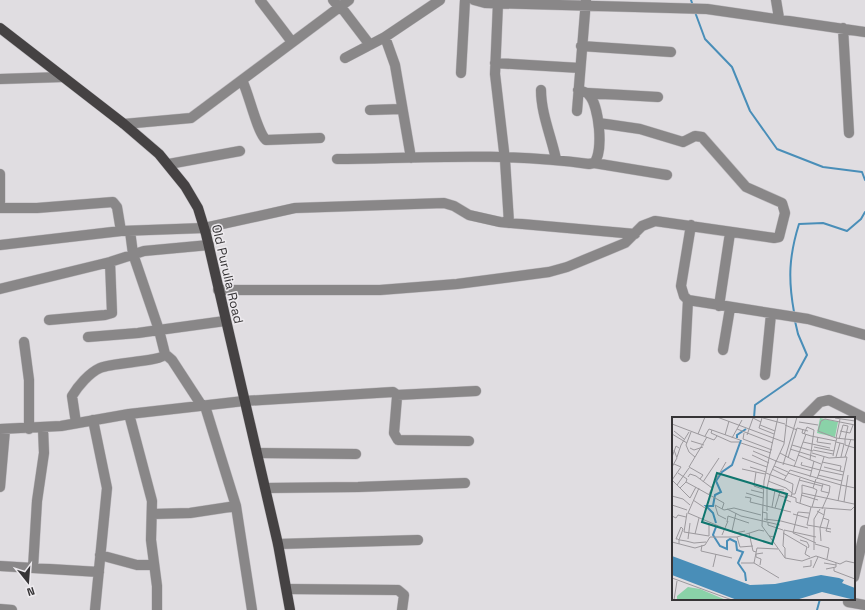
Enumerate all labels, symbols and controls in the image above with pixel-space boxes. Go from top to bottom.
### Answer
street label: Old Purulia Road [208,223,247,325]
inset map [672,417,855,600]
north arrow [8,562,48,602]
text: N [25,584,36,599]

